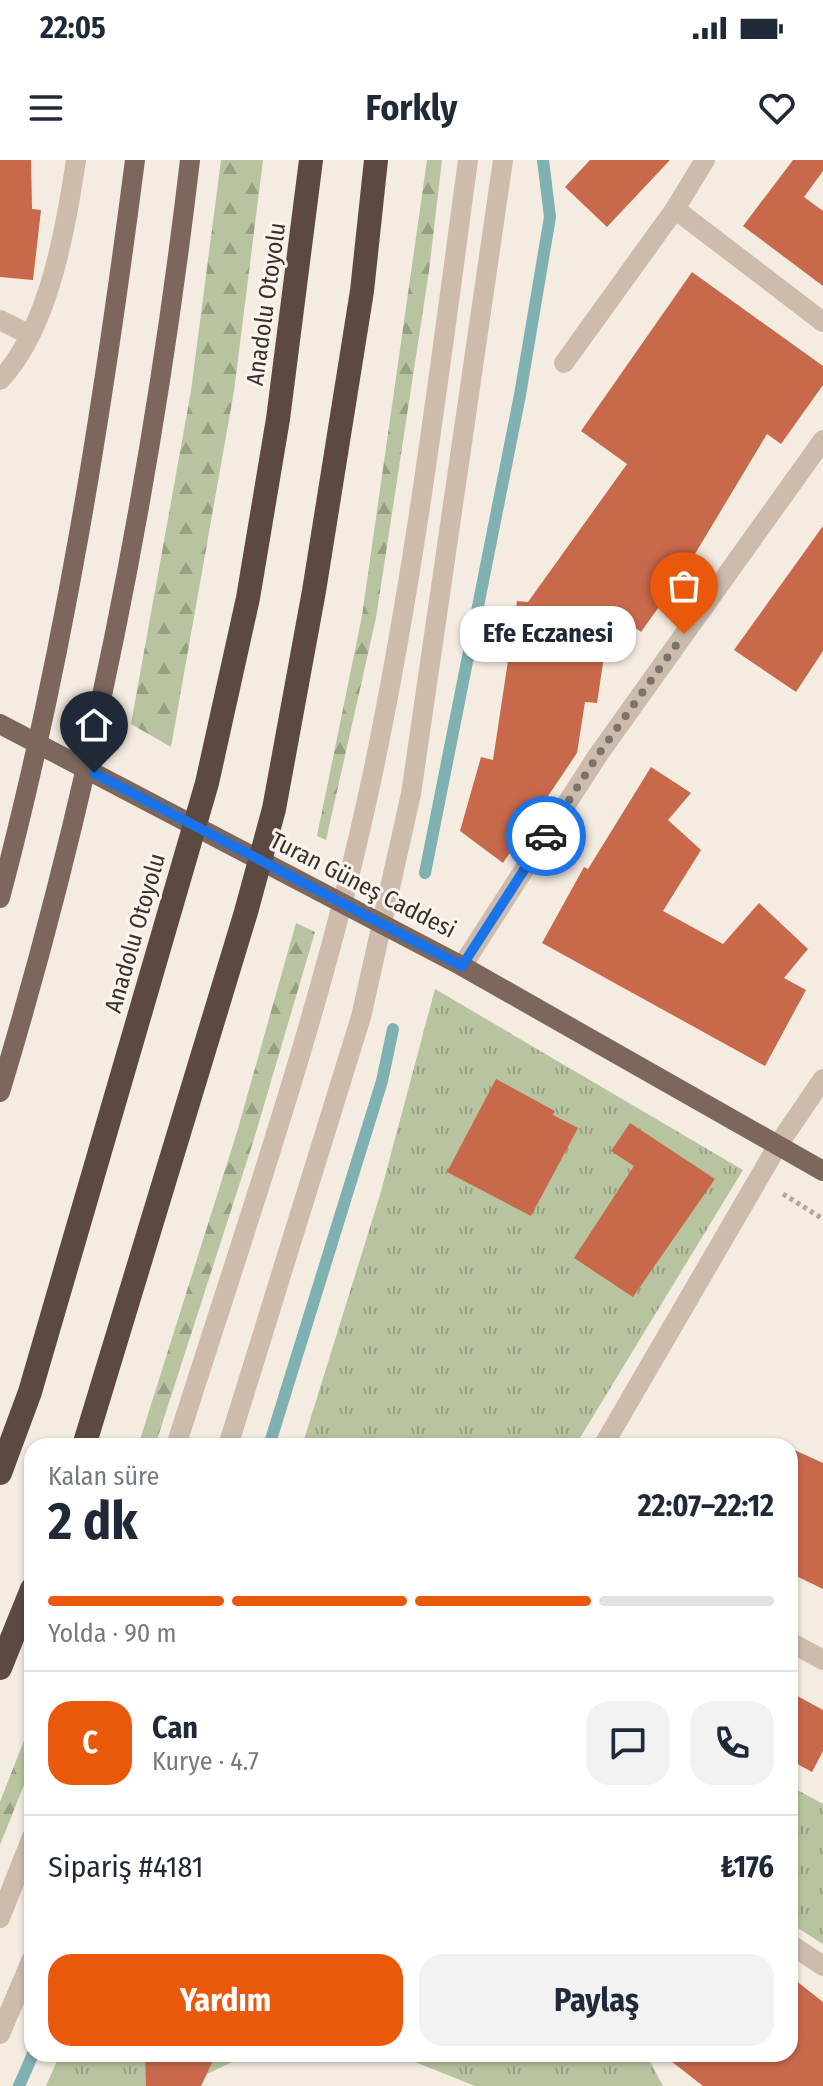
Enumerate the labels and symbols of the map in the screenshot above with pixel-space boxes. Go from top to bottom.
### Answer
street label: Anadolu Otoyolu [241,221,291,387]
pin [650,552,718,634]
callout: Efe Eczanesi [460,606,636,662]
pin [60,691,128,773]
courier [506,796,586,876]
street label: Turan Güneş Caddesi [265,826,461,944]
street label: Anadolu Otoyolu [99,850,171,1016]

